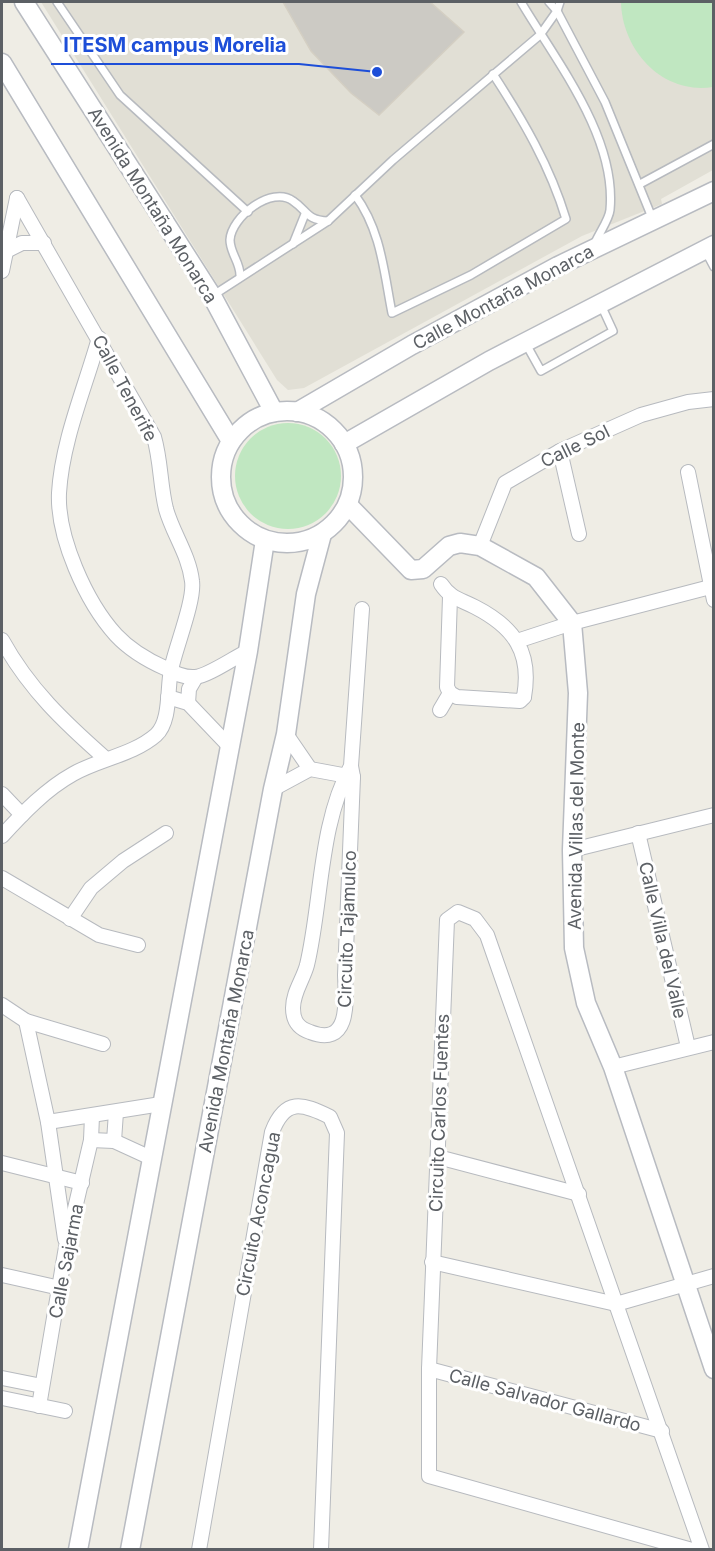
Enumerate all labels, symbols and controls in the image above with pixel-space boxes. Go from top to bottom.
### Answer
callout: ITESM campus Morelia [51,26,299,64]
text: ITESM campus Morelia [63,33,287,57]
street label: Avenida Montaña Monarca [84,103,222,307]
street label: Calle Montaña Monarca [409,240,597,354]
street label: Calle Tenerife [88,331,162,445]
street label: Calle Sol [537,420,613,472]
street label: Avenida Villas del Monte [564,722,588,930]
street label: Circuito Tajamulco [334,850,360,1008]
street label: Calle Villa del Valle [635,860,691,1020]
street label: Avenida Montaña Monarca [194,928,258,1154]
street label: Circuito Carlos Fuentes [425,1014,453,1212]
street label: Circuito Aconcagua [232,1130,284,1298]
street label: Calle Sajarma [45,1202,87,1320]
street label: Calle Salvador Gallardo [447,1364,643,1436]

